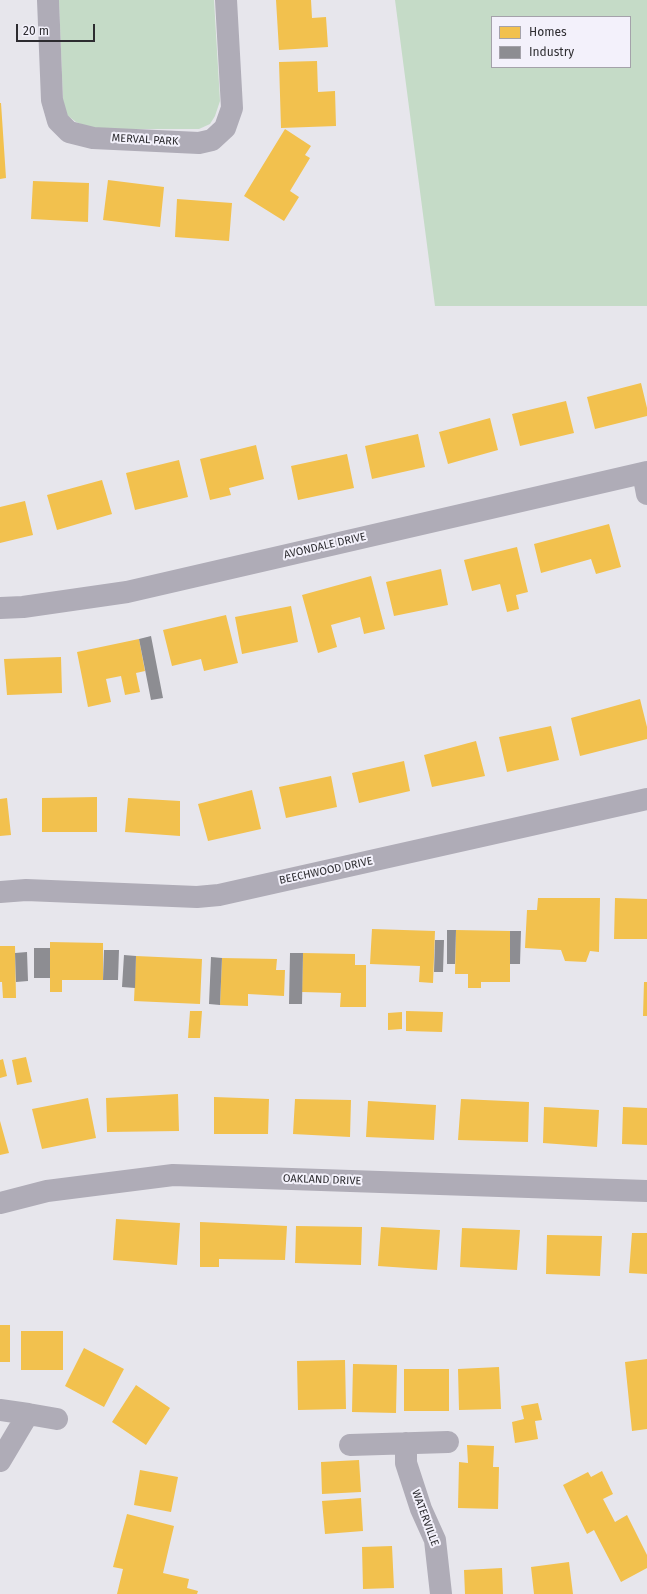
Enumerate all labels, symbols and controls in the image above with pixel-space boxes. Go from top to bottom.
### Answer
scale bar [18,16,97,42]
legend [491,16,631,68]
text: 20 m [23,24,49,38]
text: Homes [529,25,567,39]
text: Industry [529,45,574,59]
street label: MERVAL PARK [111,132,179,148]
street label: AVONDALE DRIVE [283,530,367,562]
street label: BEECHWOOD DRIVE [278,855,374,887]
street label: OAKLAND DRIVE [283,1172,361,1188]
street label: WATERVILLE [409,1488,441,1548]

